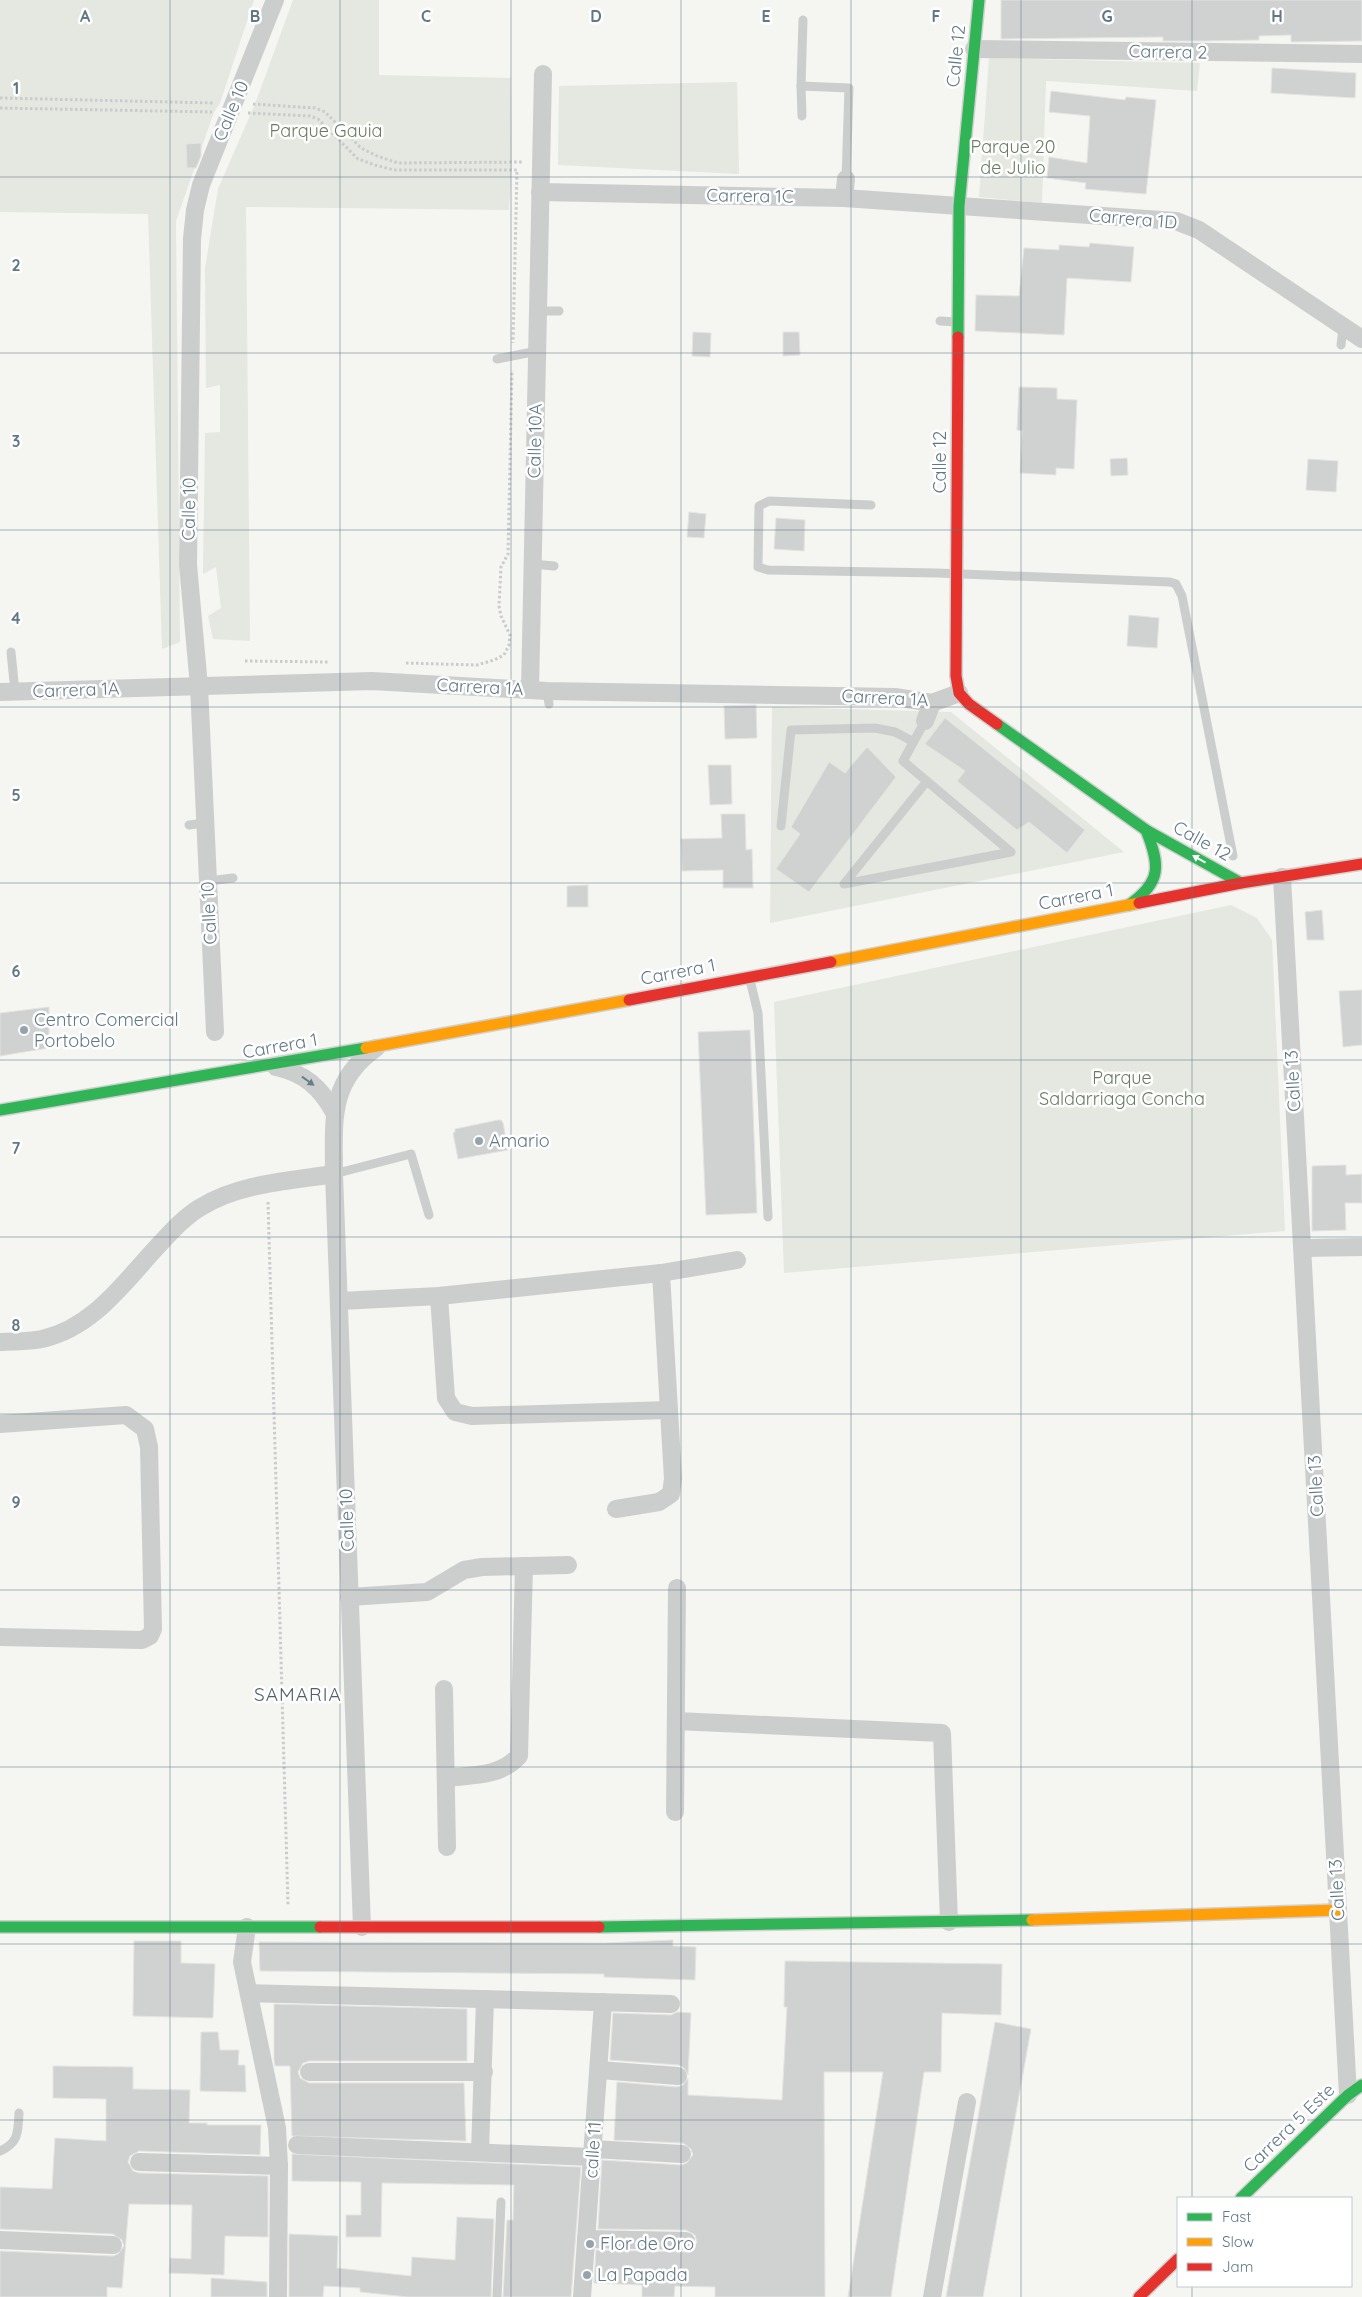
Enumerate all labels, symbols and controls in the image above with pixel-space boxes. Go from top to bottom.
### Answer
text: A [80,6,91,26]
text: B [250,6,260,26]
text: C [421,6,431,26]
text: D [590,6,602,26]
text: E [761,6,771,26]
text: F [932,6,941,26]
text: G [1101,6,1113,26]
text: H [1271,6,1283,26]
street label: Calle 12 [941,24,970,88]
street label: Carrera 2 [1128,39,1208,64]
street label: Calle 10 [208,77,253,144]
text: 1 [13,78,19,98]
park label: Parque Gauia [270,119,382,142]
park label: Parque 20 de Julio [971,135,1056,179]
street label: Carrera 1C [706,183,794,208]
street label: Carrera 1D [1088,203,1178,234]
text: 2 [11,255,21,275]
street label: Calle 10A [522,403,547,479]
text: 3 [12,431,20,451]
street label: Calle 12 [928,431,951,493]
street label: Calle 10 [176,477,201,541]
text: 4 [11,608,21,628]
street label: Carrera 1A [436,673,524,700]
street label: Carrera 1A [32,676,120,703]
street label: Carrera 1A [841,684,929,711]
text: 5 [11,785,21,805]
street label: Calle 12 [1169,815,1235,866]
one-way arrow [1192,855,1205,864]
street label: Carrera 1 [1037,878,1115,915]
street label: Calle 10 [195,881,222,945]
street label: Carrera 1 [639,953,717,990]
text: 6 [12,961,21,981]
place label: Centro Comercial Portobelo [34,1008,179,1052]
marker: Centro Comercial Portobelo [18,1024,30,1036]
street label: Carrera 1 [241,1028,319,1063]
street label: Calle 13 [1279,1049,1306,1113]
park label: Parque Saldarriaga Concha [1039,1066,1205,1110]
one-way arrow [301,1075,314,1086]
place label: Amario [489,1129,550,1152]
marker: Amario [473,1135,485,1147]
text: 7 [12,1138,21,1158]
text: 8 [12,1315,21,1335]
street label: Calle 13 [1302,1454,1329,1518]
street label: Calle 10 [334,1488,359,1552]
text: 9 [11,1492,21,1512]
district label: SAMARIA [254,1682,342,1706]
street label: Calle 13 [1323,1858,1350,1922]
street label: Carrera 5 Este [1238,2078,1339,2177]
street label: calle 11 [579,2121,606,2179]
legend [1177,2197,1352,2287]
text: Fast [1222,2207,1251,2226]
place label: Flor de Oro [600,2232,694,2255]
text: Slow [1222,2232,1254,2251]
marker: Flor de Oro [584,2238,596,2250]
text: Jam [1222,2257,1253,2276]
place label: La Papada [597,2263,688,2286]
marker: La Papada [581,2269,593,2281]

